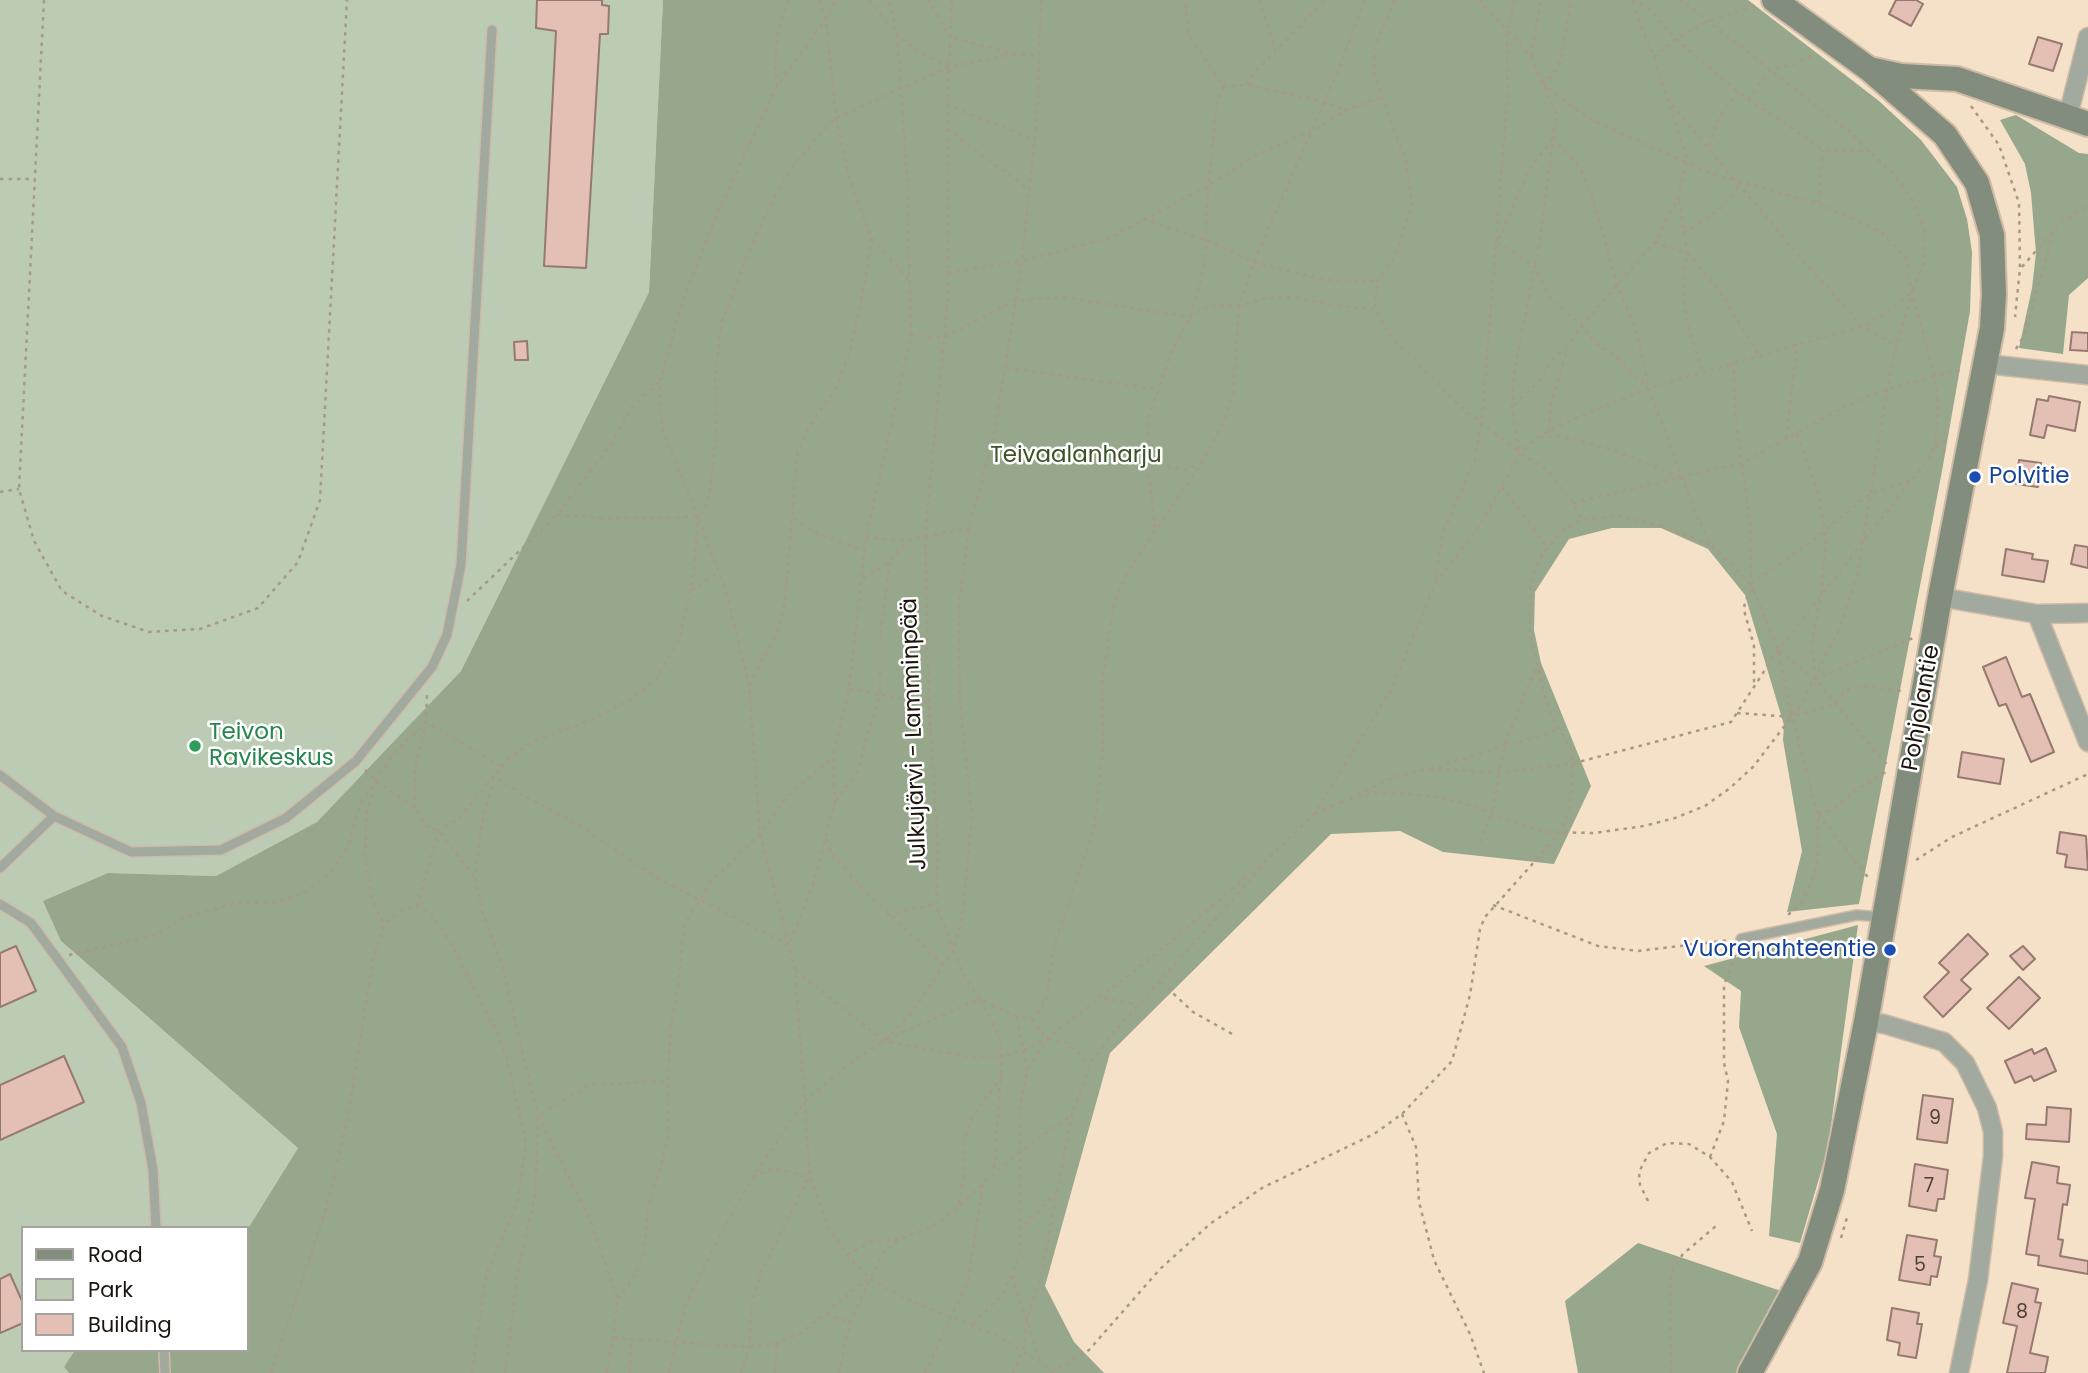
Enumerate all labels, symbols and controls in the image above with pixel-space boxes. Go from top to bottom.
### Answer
park label: Teivaalanharju [990,442,1162,470]
place label: Polvitie [1989,463,2070,491]
marker: Polvitie [1967,469,1983,485]
street label: Julkujärvi - Lamminpää [896,597,934,871]
street label: Pohjolantie [1897,643,1947,773]
place label: Teivon Ravikeskus [209,719,334,773]
marker: Teivon Ravikeskus [187,738,203,754]
place label: Vuorenahteentie [1683,936,1876,964]
marker: Vuorenahteentie [1882,942,1898,958]
house number: 9 [1929,1108,1941,1130]
house number: 7 [1924,1176,1934,1198]
legend [21,1226,248,1352]
text: Road [88,1240,143,1269]
house number: 5 [1914,1255,1926,1277]
text: Park [88,1275,133,1304]
house number: 8 [2016,1302,2028,1324]
text: Building [88,1310,172,1339]

